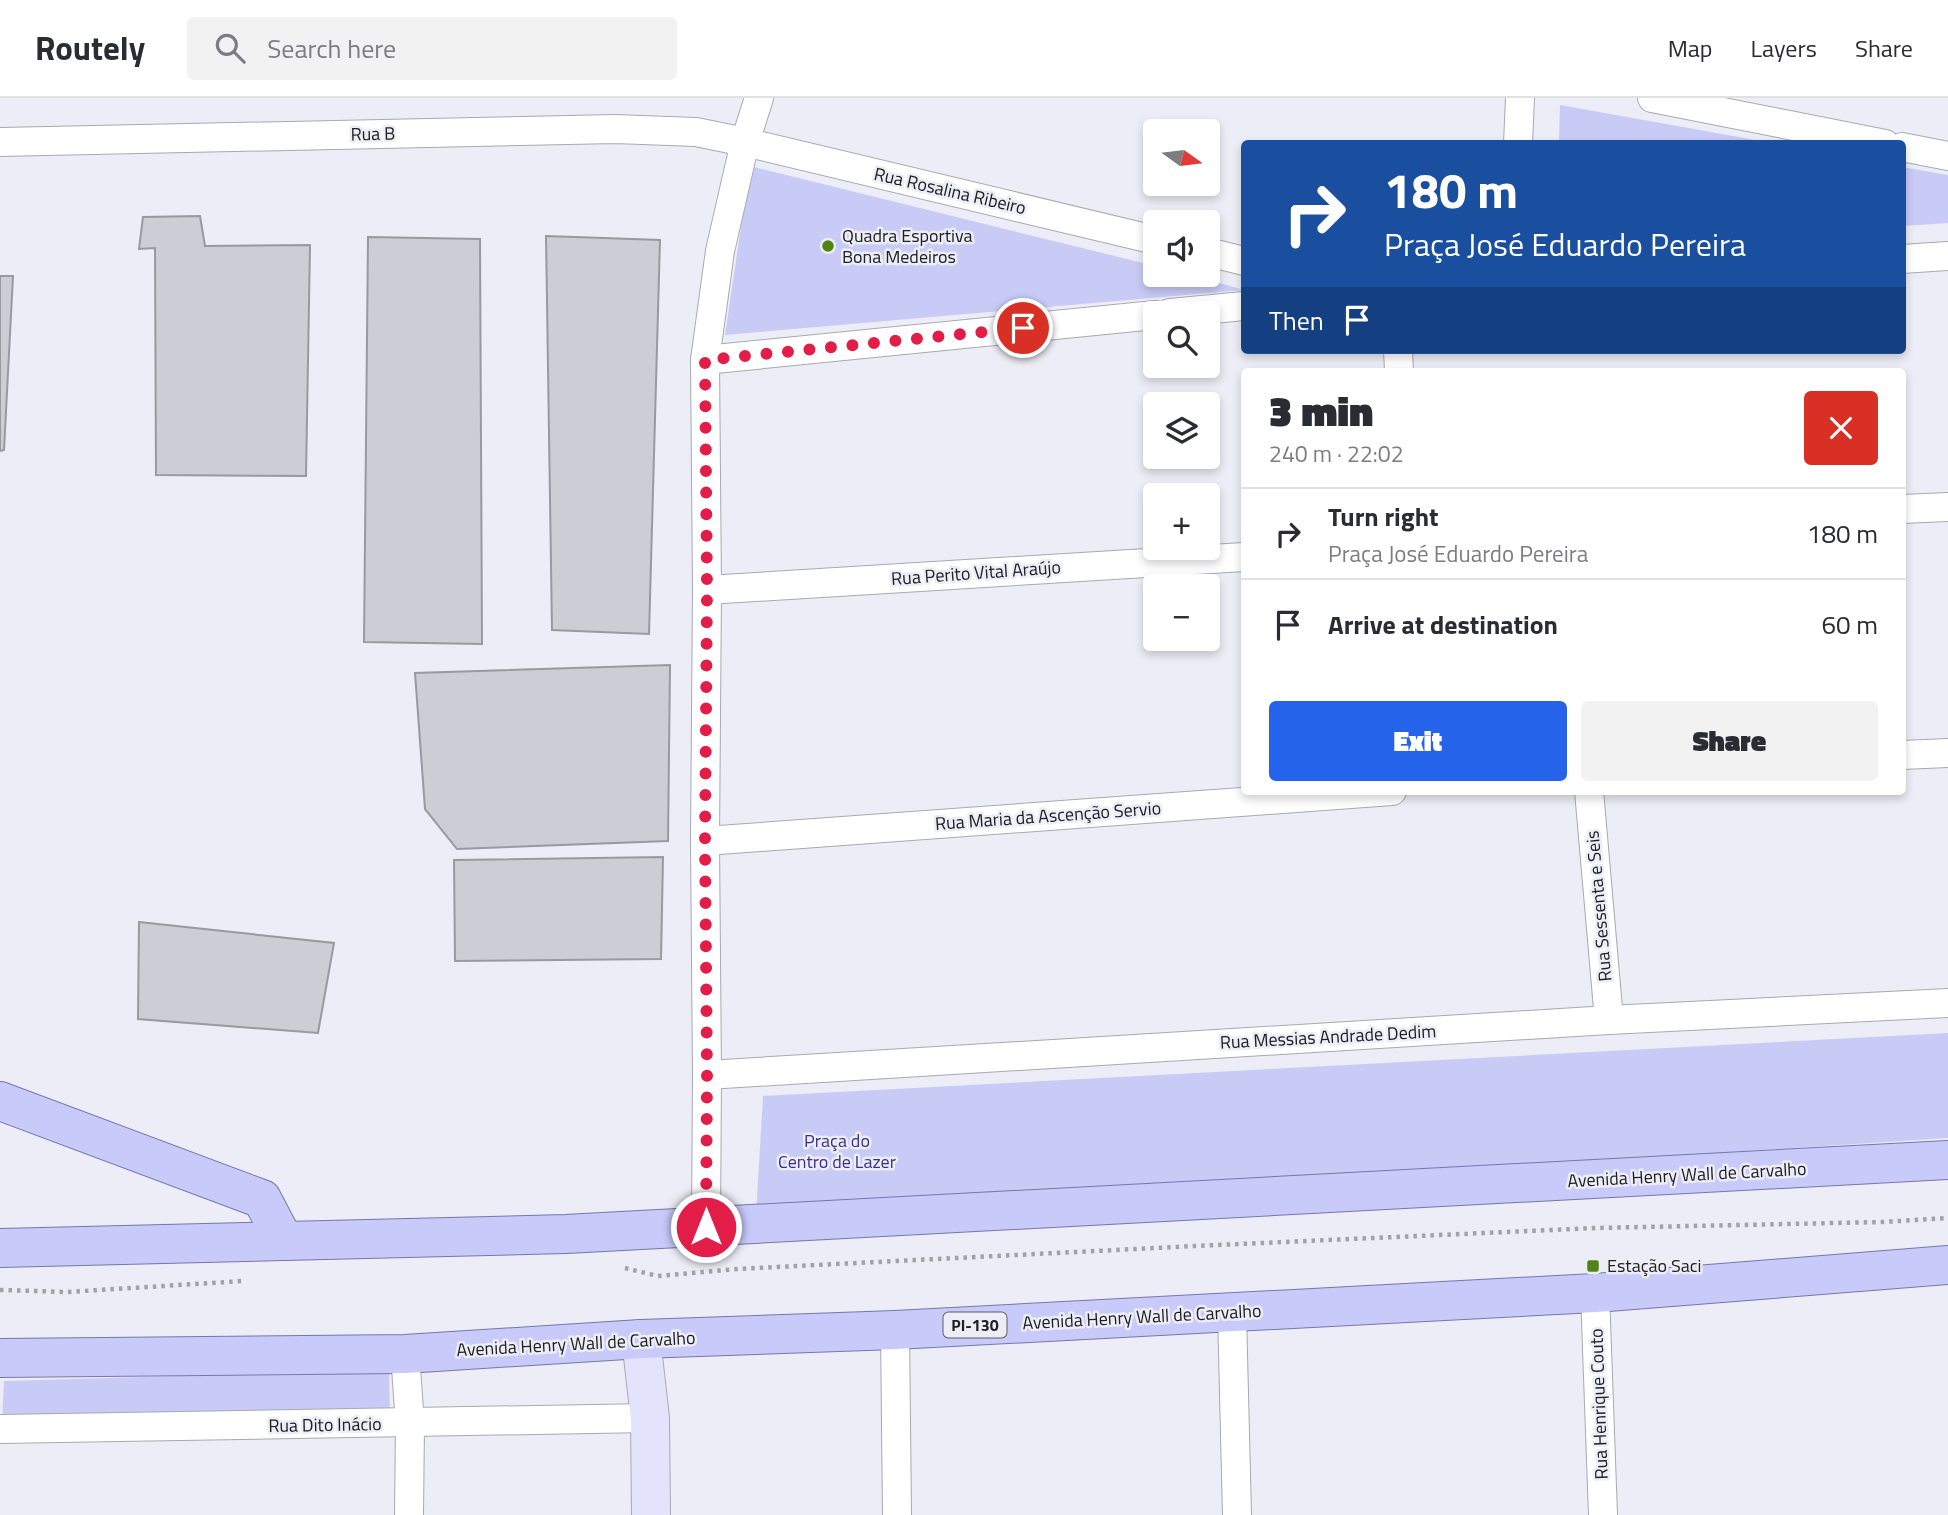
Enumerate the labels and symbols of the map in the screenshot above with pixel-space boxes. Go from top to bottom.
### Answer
north arrow [1143,119,1220,196]
street label: Rua B [350,120,396,147]
street label: Rua Rosalina Ribeiro [871,160,1029,221]
place label: Quadra Esportiva Bona Medeiros [842,222,973,270]
marker: Quadra Esportiva Bona Medeiros [820,238,836,254]
pin [993,298,1053,358]
street label: Rua Perito Vital Araújo [890,553,1062,592]
street label: Rua Maria da Ascenção Servio [934,794,1162,837]
street label: Rua Sessenta e Seis [1578,829,1619,983]
street label: Rua Messias Andrade Dedim [1219,1017,1437,1056]
park label: Praça do Centro de Lazer [778,1127,896,1175]
street label: Avenida Henry Wall de Carvalho [1567,1155,1807,1194]
position arrow [669,1190,743,1264]
place label: Estação Saci [1607,1252,1702,1279]
marker: Estação Saci [1585,1258,1601,1274]
street label: Avenida Henry Wall de Carvalho [1022,1297,1262,1336]
road number: PI-130 [944,1312,1006,1338]
street label: Avenida Henry Wall de Carvalho [456,1324,696,1363]
street label: Rua Henrique Couto [1582,1328,1615,1480]
street label: Rua Dito Inácio [268,1410,382,1439]

